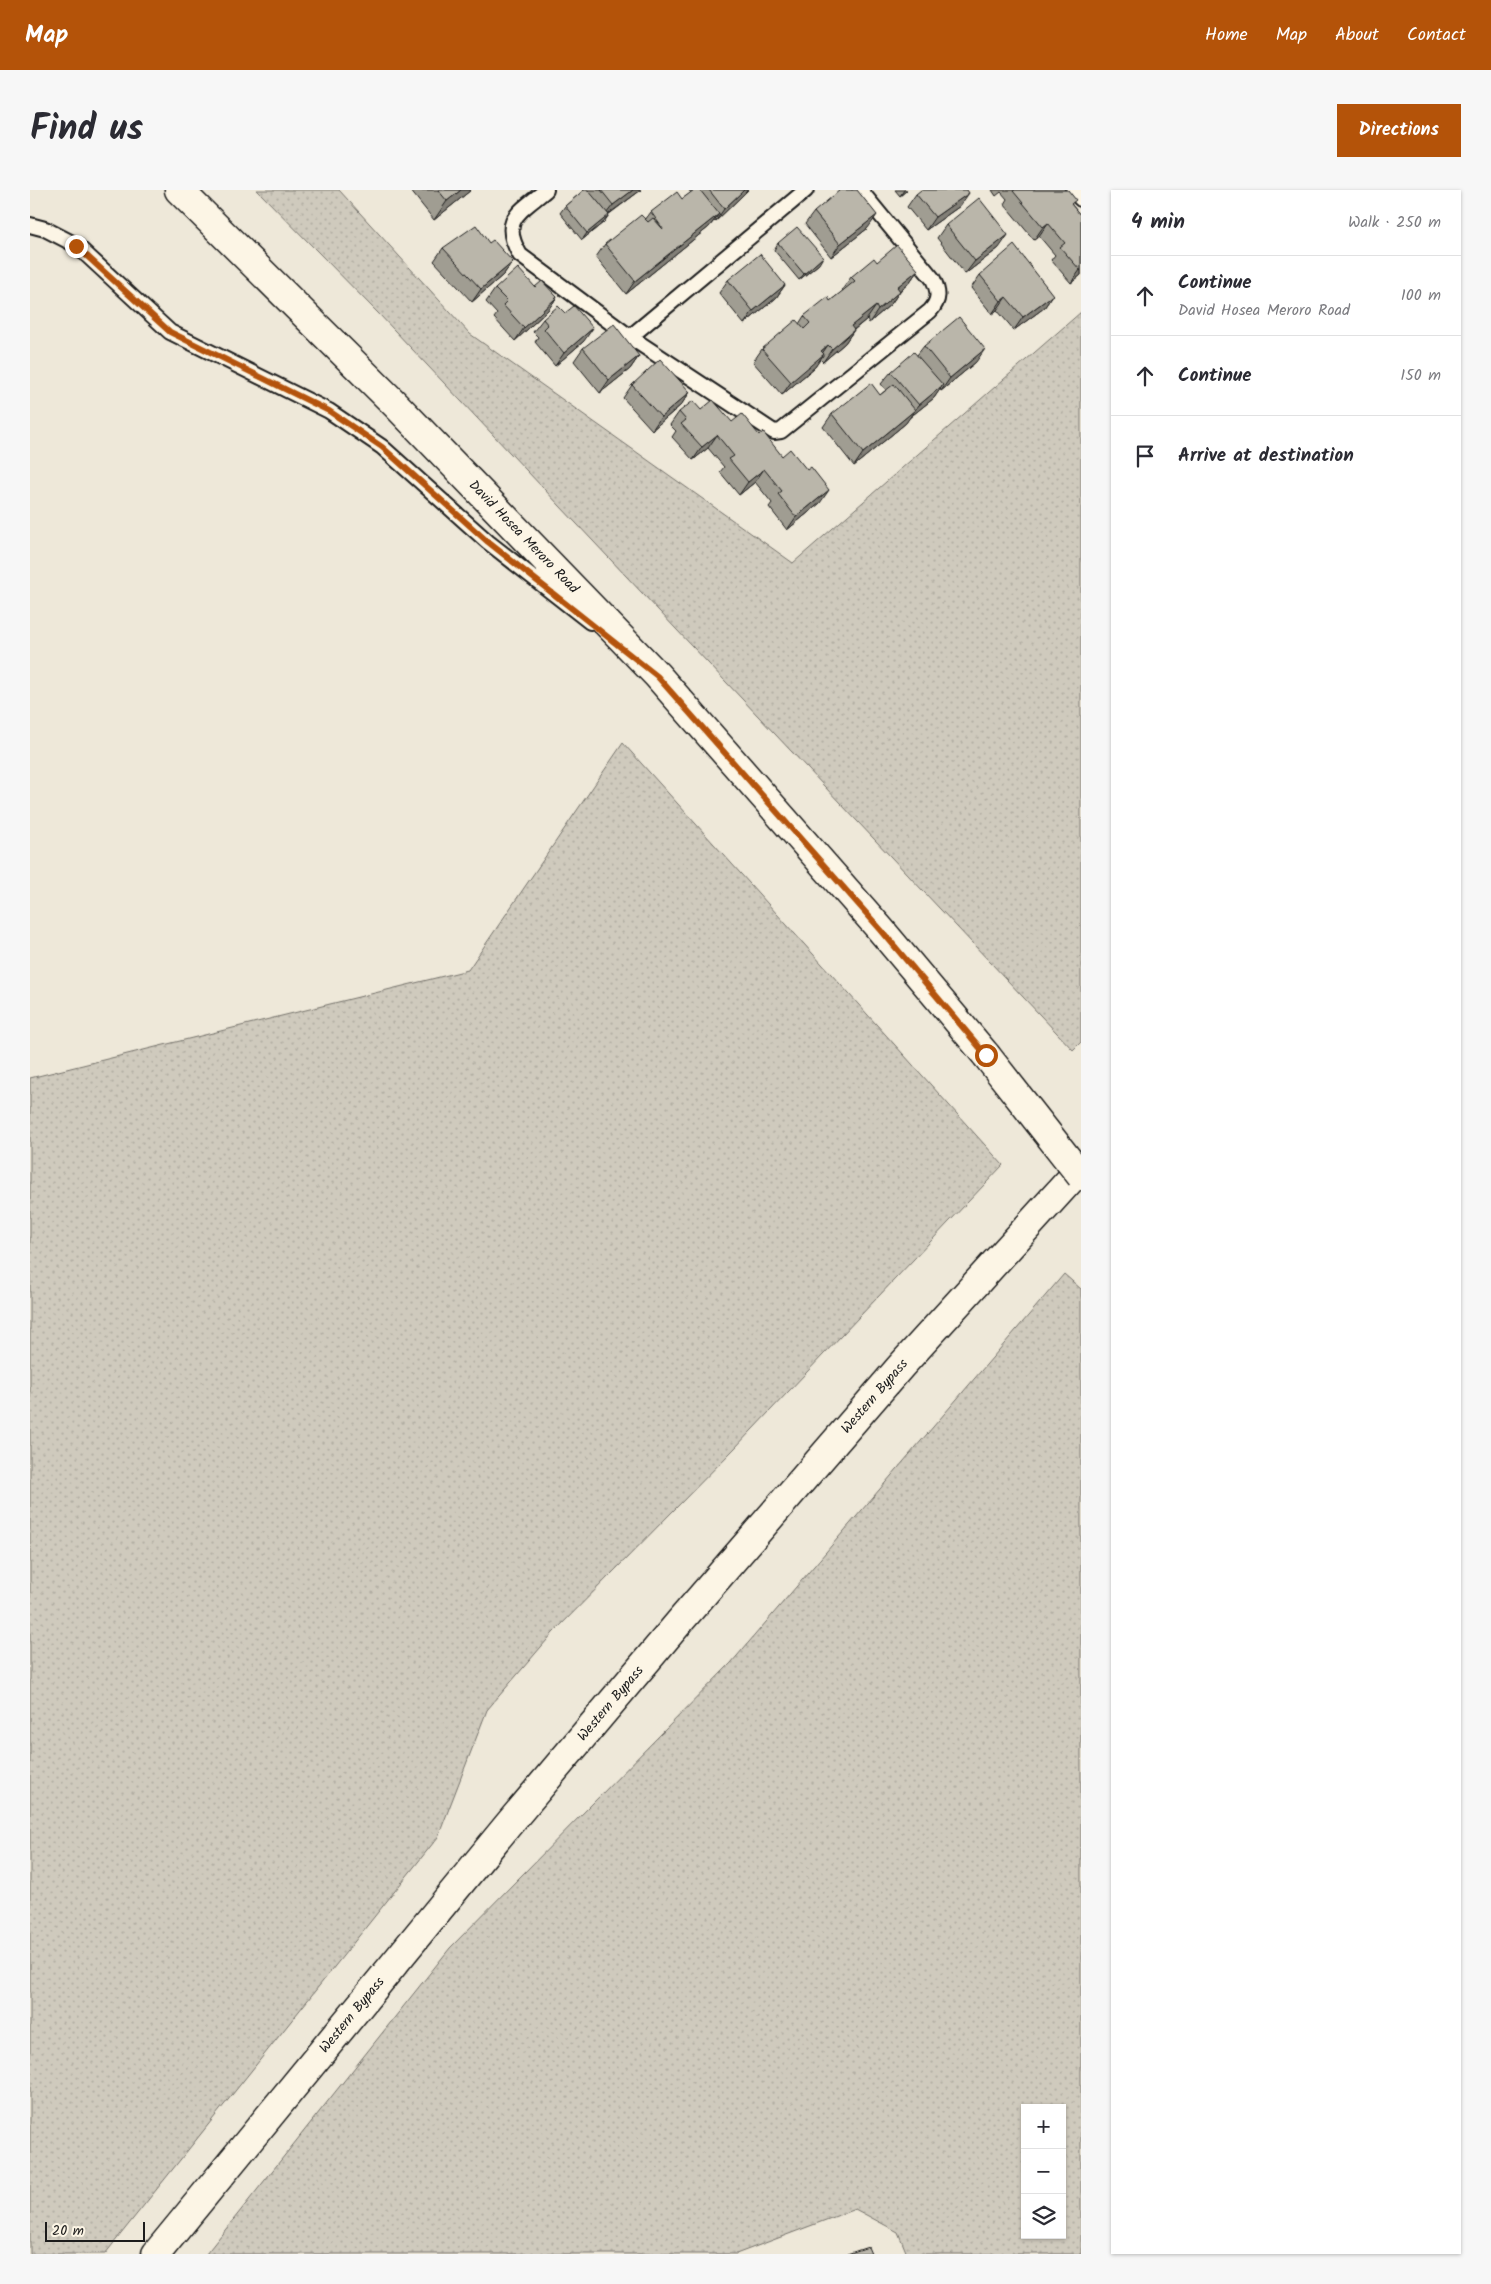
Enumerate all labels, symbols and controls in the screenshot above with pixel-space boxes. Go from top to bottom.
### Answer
text: Map [25,16,68,55]
text: Home [1205,21,1248,50]
text: Map [1276,21,1307,50]
text: About [1335,21,1379,50]
text: Contact [1407,21,1466,50]
text: Find us [30,102,143,158]
button: Directions [1337,104,1461,157]
text: 4 min [1131,206,1185,239]
text: Walk · 250 m [1348,210,1441,235]
route end [65,235,88,258]
text: Continue [1178,268,1251,298]
icon: ahead [1131,282,1159,310]
text: 100 m [1401,283,1441,308]
text: David Hosea Meroro Road [1178,298,1350,323]
text: Continue [1178,361,1251,391]
icon: ahead [1131,362,1159,390]
text: 150 m [1400,363,1441,388]
text: Arrive at destination [1178,441,1354,471]
icon: arrive [1131,442,1159,470]
street label: David Hosea Meroro Road [463,475,585,600]
route start [975,1044,998,1067]
street label: Western Bypass [836,1354,914,1439]
street label: Western Bypass [572,1661,649,1746]
street label: Western Bypass [314,1972,390,2058]
map controls [1021,2104,1066,2239]
button: + [1021,2104,1066,2149]
button: − [1021,2149,1066,2194]
button: layers [1021,2194,1066,2239]
scale bar [45,2219,145,2242]
text: 20 m [52,2220,84,2242]

